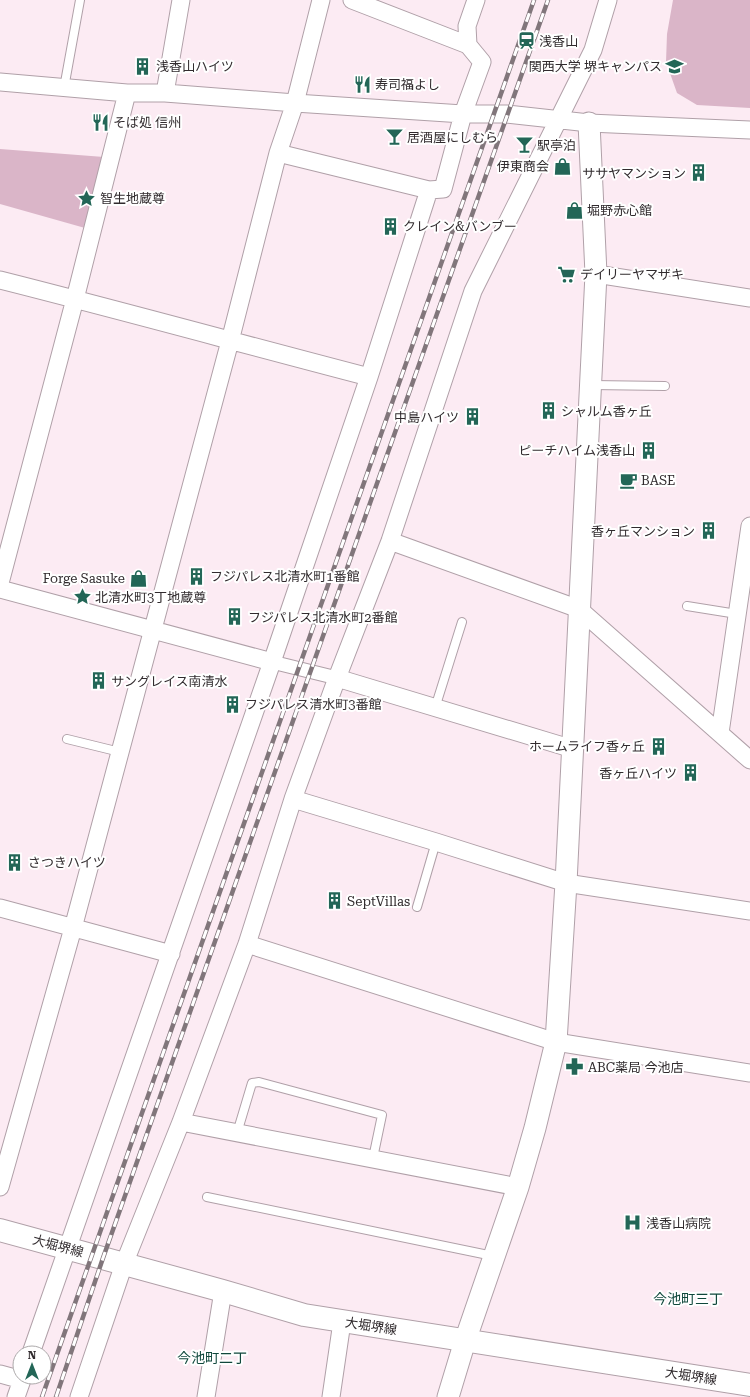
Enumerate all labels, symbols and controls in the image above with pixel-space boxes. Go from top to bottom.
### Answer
station icon: 浅香山 [516,31,536,51]
place label: 浅香山 [539,34,578,49]
building icon: 浅香山ハイツ [133,56,153,76]
school or university icon: 関西大学 堺キャンパス [665,56,685,76]
place label: 浅香山ハイツ [156,59,234,74]
place label: 関西大学 堺キャンパス [529,59,662,74]
restaurant icon: 寿司福よし [352,74,372,94]
place label: 寿司福よし [375,77,440,92]
restaurant icon: そば処 信州 [90,112,110,132]
place label: そば処 信州 [113,115,181,130]
bar icon: 居酒屋にしむら [384,127,404,147]
place label: 居酒屋にしむら [407,130,498,145]
bar icon: 駅亭泊 [514,135,534,155]
place label: 駅亭泊 [537,138,576,153]
shop icon: 伊東商会 [552,156,572,176]
place label: 伊東商会 [497,159,549,174]
building icon: ササヤマンション [689,163,709,183]
place label: ササヤマンション [582,166,686,181]
place icon: 智生地蔵尊 [77,188,97,208]
place label: 智生地蔵尊 [100,191,165,206]
shop icon: 堀野赤心館 [564,200,584,220]
place label: 堀野赤心館 [587,203,652,218]
building icon: クレイン&バンブー [380,216,400,236]
place label: クレイン&バンブー [403,219,517,234]
supermarket icon: デイリーヤマザキ [557,264,577,284]
place label: デイリーヤマザキ [580,267,684,282]
building icon: シャルム香ヶ丘 [538,401,558,421]
place label: シャルム香ヶ丘 [561,404,652,419]
building icon: 中島ハイツ [462,407,482,427]
place label: 中島ハイツ [394,410,459,425]
building icon: ピーチハイム浅香山 [638,440,658,460]
place label: ピーチハイム浅香山 [519,443,635,458]
cafe icon: BASE [618,470,638,490]
place label: BASE [641,473,675,488]
building icon: 香ヶ丘マンション [698,521,718,541]
place label: 香ヶ丘マンション [591,524,695,539]
building icon: フジパレス北清水町1番館 [187,566,207,586]
shop icon: Forge Sasuke [128,568,148,588]
place label: フジパレス北清水町1番館 [210,569,360,584]
place label: Forge Sasuke [43,571,125,586]
place icon: 北清水町3丁地蔵尊 [72,587,92,607]
place label: 北清水町3丁地蔵尊 [95,590,206,605]
building icon: フジパレス北清水町2番館 [225,607,245,627]
place label: フジパレス北清水町2番館 [248,610,398,625]
building icon: サングレイス南清水 [88,671,108,691]
place label: サングレイス南清水 [111,674,228,689]
building icon: フジパレス清水町3番館 [222,694,242,714]
place label: フジパレス清水町3番館 [245,697,382,712]
building icon: ホームライフ香ヶ丘 [648,736,668,756]
place label: ホームライフ香ヶ丘 [529,739,645,754]
building icon: 香ヶ丘ハイツ [680,763,700,783]
place label: 香ヶ丘ハイツ [599,766,677,781]
building icon: さつきハイツ [5,852,25,872]
place label: さつきハイツ [28,855,106,870]
building icon: SeptVillas [324,891,344,911]
place label: SeptVillas [347,894,410,909]
pharmacy icon: ABC薬局 今池店 [565,1057,585,1077]
place label: ABC薬局 今池店 [588,1060,683,1075]
hospital icon: 浅香山病院 [623,1213,643,1233]
place label: 浅香山病院 [646,1216,711,1231]
street label: 大堀堺線 [31,1232,85,1260]
district label: 今池町三丁 [653,1291,723,1307]
street label: 大堀堺線 [344,1315,398,1337]
north arrow [12,1345,52,1385]
text: N [28,1349,37,1362]
district label: 今池町二丁 [177,1350,247,1366]
street label: 大堀堺線 [664,1365,718,1387]

